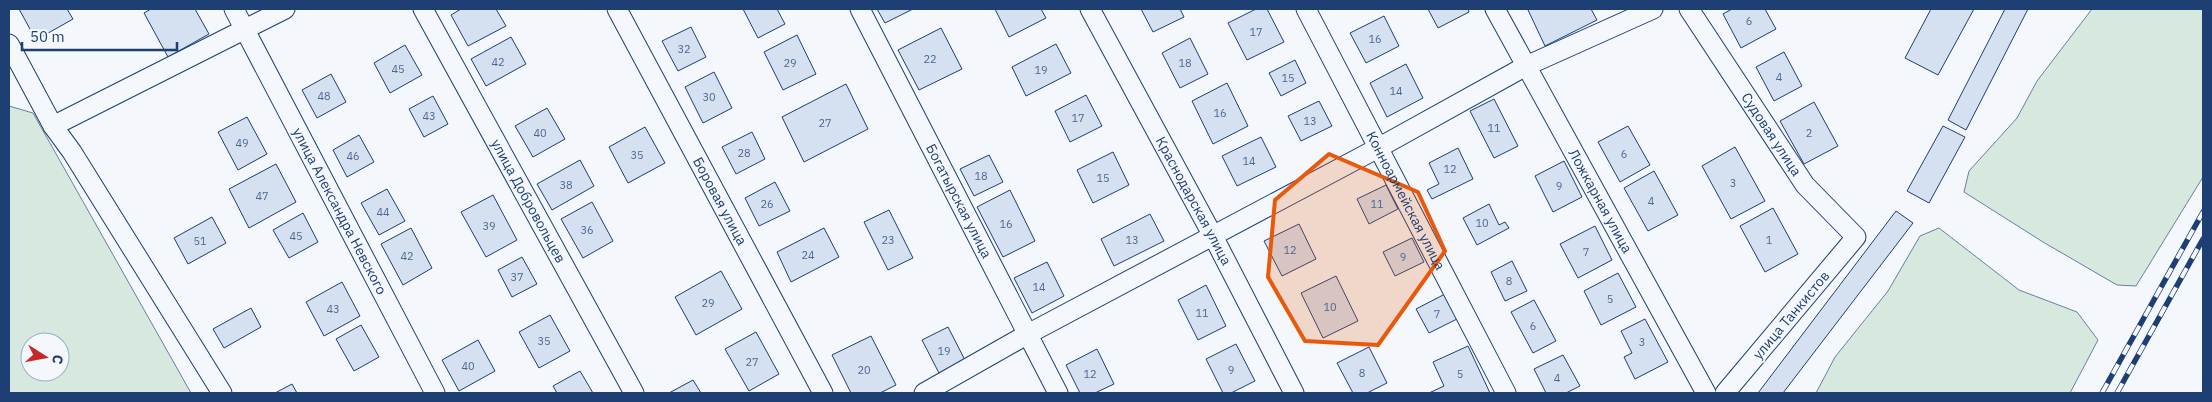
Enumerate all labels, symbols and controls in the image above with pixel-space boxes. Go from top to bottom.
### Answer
house number: 6 [1746,14,1752,28]
scale bar [22,20,178,52]
house number: 17 [1249,25,1263,39]
text: 50 m [30,27,65,46]
house number: 16 [1368,32,1382,46]
house number: 32 [677,42,691,56]
house number: 22 [923,52,937,66]
house number: 42 [491,55,505,69]
house number: 29 [783,56,797,70]
house number: 18 [1178,56,1192,70]
house number: 45 [391,62,405,76]
house number: 19 [1034,63,1048,77]
house number: 4 [1776,70,1783,84]
house number: 15 [1281,71,1295,85]
house number: 14 [1389,84,1403,98]
house number: 48 [317,89,331,103]
street label: Судовая улица [1737,89,1806,180]
house number: 30 [702,90,716,104]
house number: 16 [1213,106,1227,120]
house number: 43 [422,109,436,123]
house number: 17 [1071,111,1085,125]
house number: 13 [1303,114,1317,128]
house number: 27 [818,116,832,130]
house number: 11 [1487,121,1501,135]
street label: улица Александра Невского [289,124,391,298]
house number: 40 [533,126,547,140]
house number: 2 [1806,126,1812,140]
street label: Конноармейская улица [1362,128,1450,274]
street label: Краснодарская улица [1152,133,1236,269]
house number: 49 [235,136,249,150]
street label: улица Добровольцев [487,136,570,266]
street label: Богатырская улица [922,141,996,262]
house number: 28 [737,146,751,160]
street label: Ложкарная улица [1565,146,1637,257]
house number: 6 [1621,147,1627,161]
house number: 35 [630,148,644,162]
house number: 46 [346,149,360,163]
street label: Боровая улица [689,154,751,249]
house number: 14 [1242,154,1256,168]
house number: 12 [1443,162,1457,176]
house number: 18 [974,169,988,183]
house number: 15 [1096,171,1110,185]
house number: 3 [1730,176,1736,190]
house number: 38 [559,178,573,192]
house number: 9 [1556,179,1562,193]
house number: 47 [255,189,269,203]
house number: 4 [1648,194,1655,208]
house number: 26 [760,197,774,211]
house number: 11 [1370,197,1384,211]
house number: 44 [376,205,390,219]
house number: 10 [1475,216,1489,230]
house number: 16 [999,217,1013,231]
house number: 39 [482,219,496,233]
house number: 36 [580,223,594,237]
house number: 45 [289,229,303,243]
house number: 23 [881,233,895,247]
house number: 13 [1125,233,1139,247]
house number: 1 [1766,233,1773,247]
house number: 51 [193,234,207,248]
house number: 12 [1283,243,1297,257]
house number: 7 [1583,245,1589,259]
house number: 24 [801,248,815,262]
house number: 42 [400,249,414,263]
house number: 9 [1400,250,1406,264]
street label: улица Танкистов [1749,267,1833,363]
house number: 37 [510,270,524,284]
house number: 8 [1506,274,1512,288]
house number: 14 [1032,280,1046,294]
house number: 5 [1607,292,1613,306]
house number: 29 [701,296,715,310]
house number: 10 [1323,300,1337,314]
house number: 43 [326,302,340,316]
house number: 11 [1195,306,1209,320]
house number: 7 [1434,307,1440,321]
house number: 6 [1530,319,1536,333]
north arrow [20,332,70,382]
house number: 35 [537,334,551,348]
house number: 3 [1639,335,1645,349]
house number: 19 [937,344,951,358]
text: С [48,353,67,366]
house number: 27 [745,355,759,369]
house number: 40 [461,359,475,373]
house number: 20 [857,363,871,377]
house number: 9 [1228,363,1234,377]
house number: 8 [1359,366,1365,380]
house number: 12 [1083,367,1097,381]
house number: 5 [1457,367,1463,381]
house number: 4 [1554,371,1561,385]

